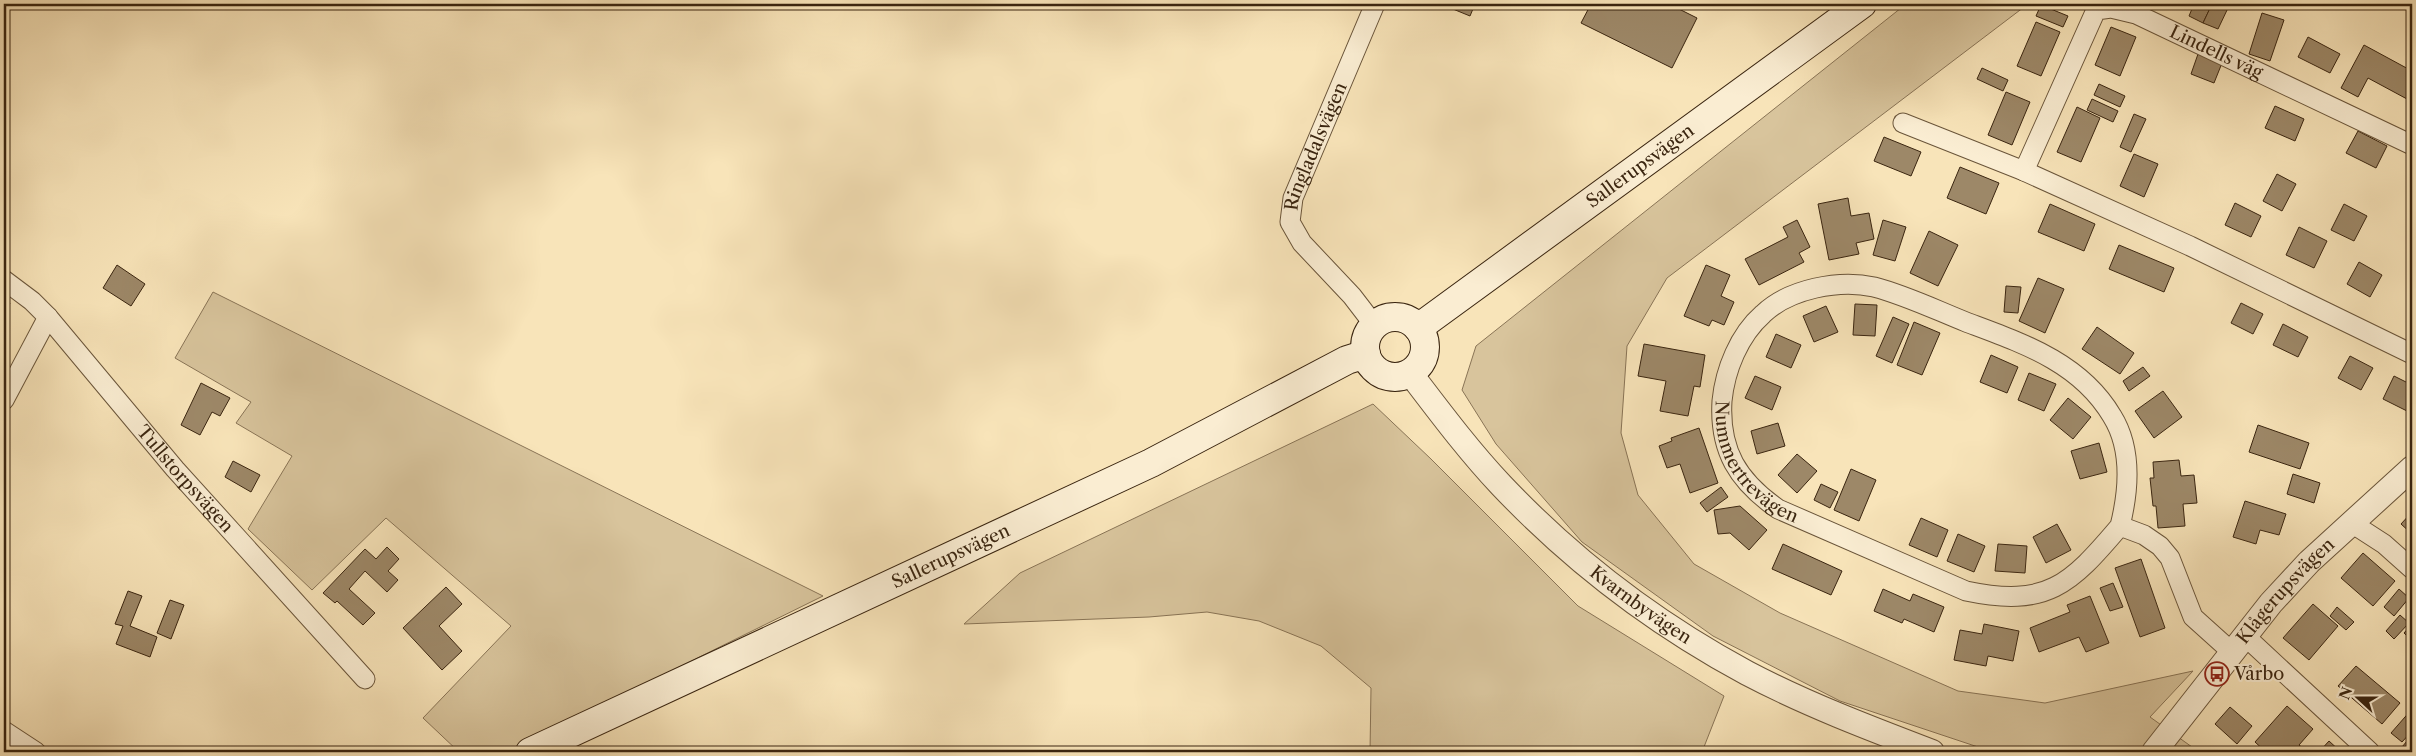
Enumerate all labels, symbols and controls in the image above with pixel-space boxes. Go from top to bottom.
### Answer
street label: Lindells väg [2166,21,2267,84]
street label: Ringladalsvägen [1281,79,1352,212]
street label: Sallerupsvägen [1582,119,1698,213]
street label: Nummertrevägen [1711,400,1802,527]
street label: Tullstorpsvägen [132,421,238,537]
street label: Sallerupsvägen [888,519,1013,593]
street label: Klågerupsvägen [2232,533,2339,648]
street label: Kvarnbyvägen [1585,561,1696,649]
bus stop icon: Vårbo [2204,661,2230,687]
place label: Vårbo [2233,663,2284,685]
north arrow [2334,674,2384,724]
text: N [2335,684,2356,702]

